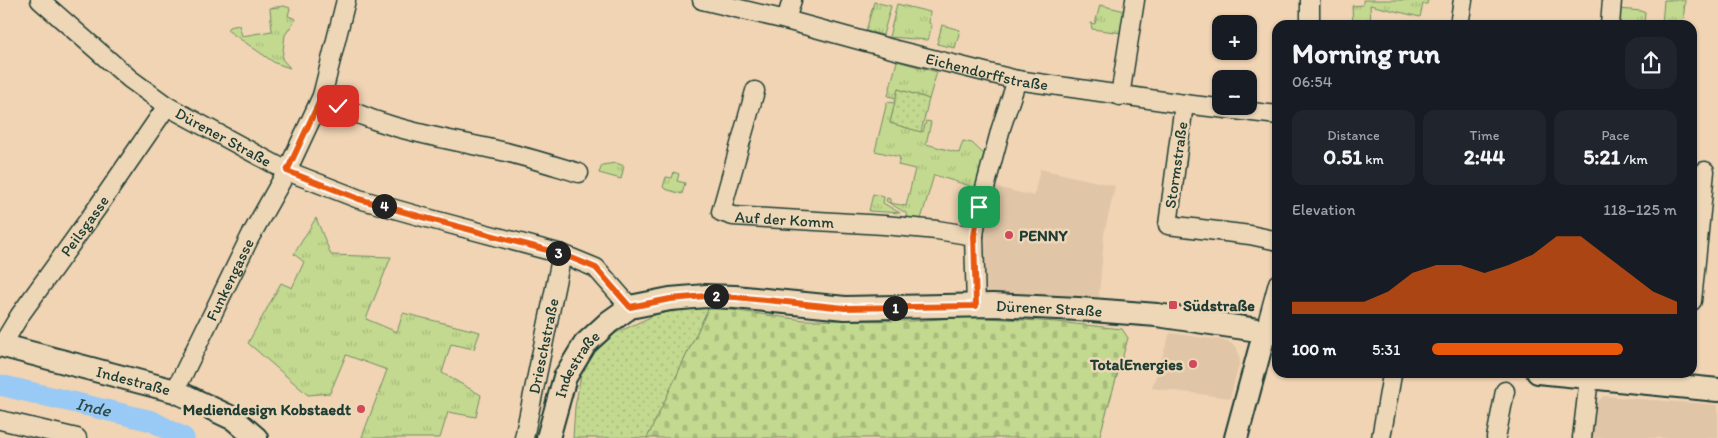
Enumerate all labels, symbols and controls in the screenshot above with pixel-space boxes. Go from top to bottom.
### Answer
map controls [1212,15,1257,115]
button: + [1212,15,1257,60]
text: Morning run [1292,36,1440,70]
button: share [1625,37,1677,89]
street label: Eichendorffstraße [924,48,1050,94]
button: − [1212,70,1257,115]
text: 06:54 [1292,72,1332,91]
pin [317,85,359,127]
icon: check [324,92,352,120]
street label: Dürener Straße [172,103,275,170]
street label: Stormstraße [1160,120,1192,210]
text: Distance [1327,127,1380,144]
text: Time [1470,127,1499,144]
text: Pace [1601,127,1630,144]
text: 0.51 [1323,144,1362,169]
text: 2:44 [1464,144,1505,169]
text: 5:21 [1583,144,1620,169]
text: km [1362,151,1384,168]
text: /km [1620,151,1648,168]
pin [958,186,1000,228]
street label: Peilsgasse [56,192,112,260]
icon: arrive [965,193,993,221]
pin: 4 [372,194,396,218]
text: 4 [380,198,389,215]
text: Elevation [1292,200,1356,219]
text: 118–125 m [1603,200,1677,219]
street label: Auf der Komm [734,207,835,232]
place label: PENNY [1019,226,1069,245]
marker: PENNY [1003,229,1015,241]
street label: Funkengasse [201,235,257,324]
pin: 3 [546,240,570,266]
text: 3 [555,245,562,262]
pin: 2 [704,284,728,308]
text: 2 [713,288,720,305]
street label: Drieschstraße [524,296,562,395]
pin: 1 [882,296,908,320]
street label: Dürener Straße [996,296,1103,320]
place label: Südstraße [1183,296,1255,315]
marker: Südstraße [1167,299,1179,311]
text: 1 [892,300,899,317]
street label: Indestraße [550,326,603,400]
text: 100 m [1292,340,1336,359]
text: 5:31 [1372,340,1400,359]
place label: TotalEnergies [1089,355,1183,375]
marker: TotalEnergies [1187,358,1199,370]
street label: Indestraße [94,361,173,399]
water label: Inde [74,392,114,422]
place label: Mediendesign Kobstaedt [183,400,351,420]
marker: Mediendesign Kobstaedt [355,403,367,415]

